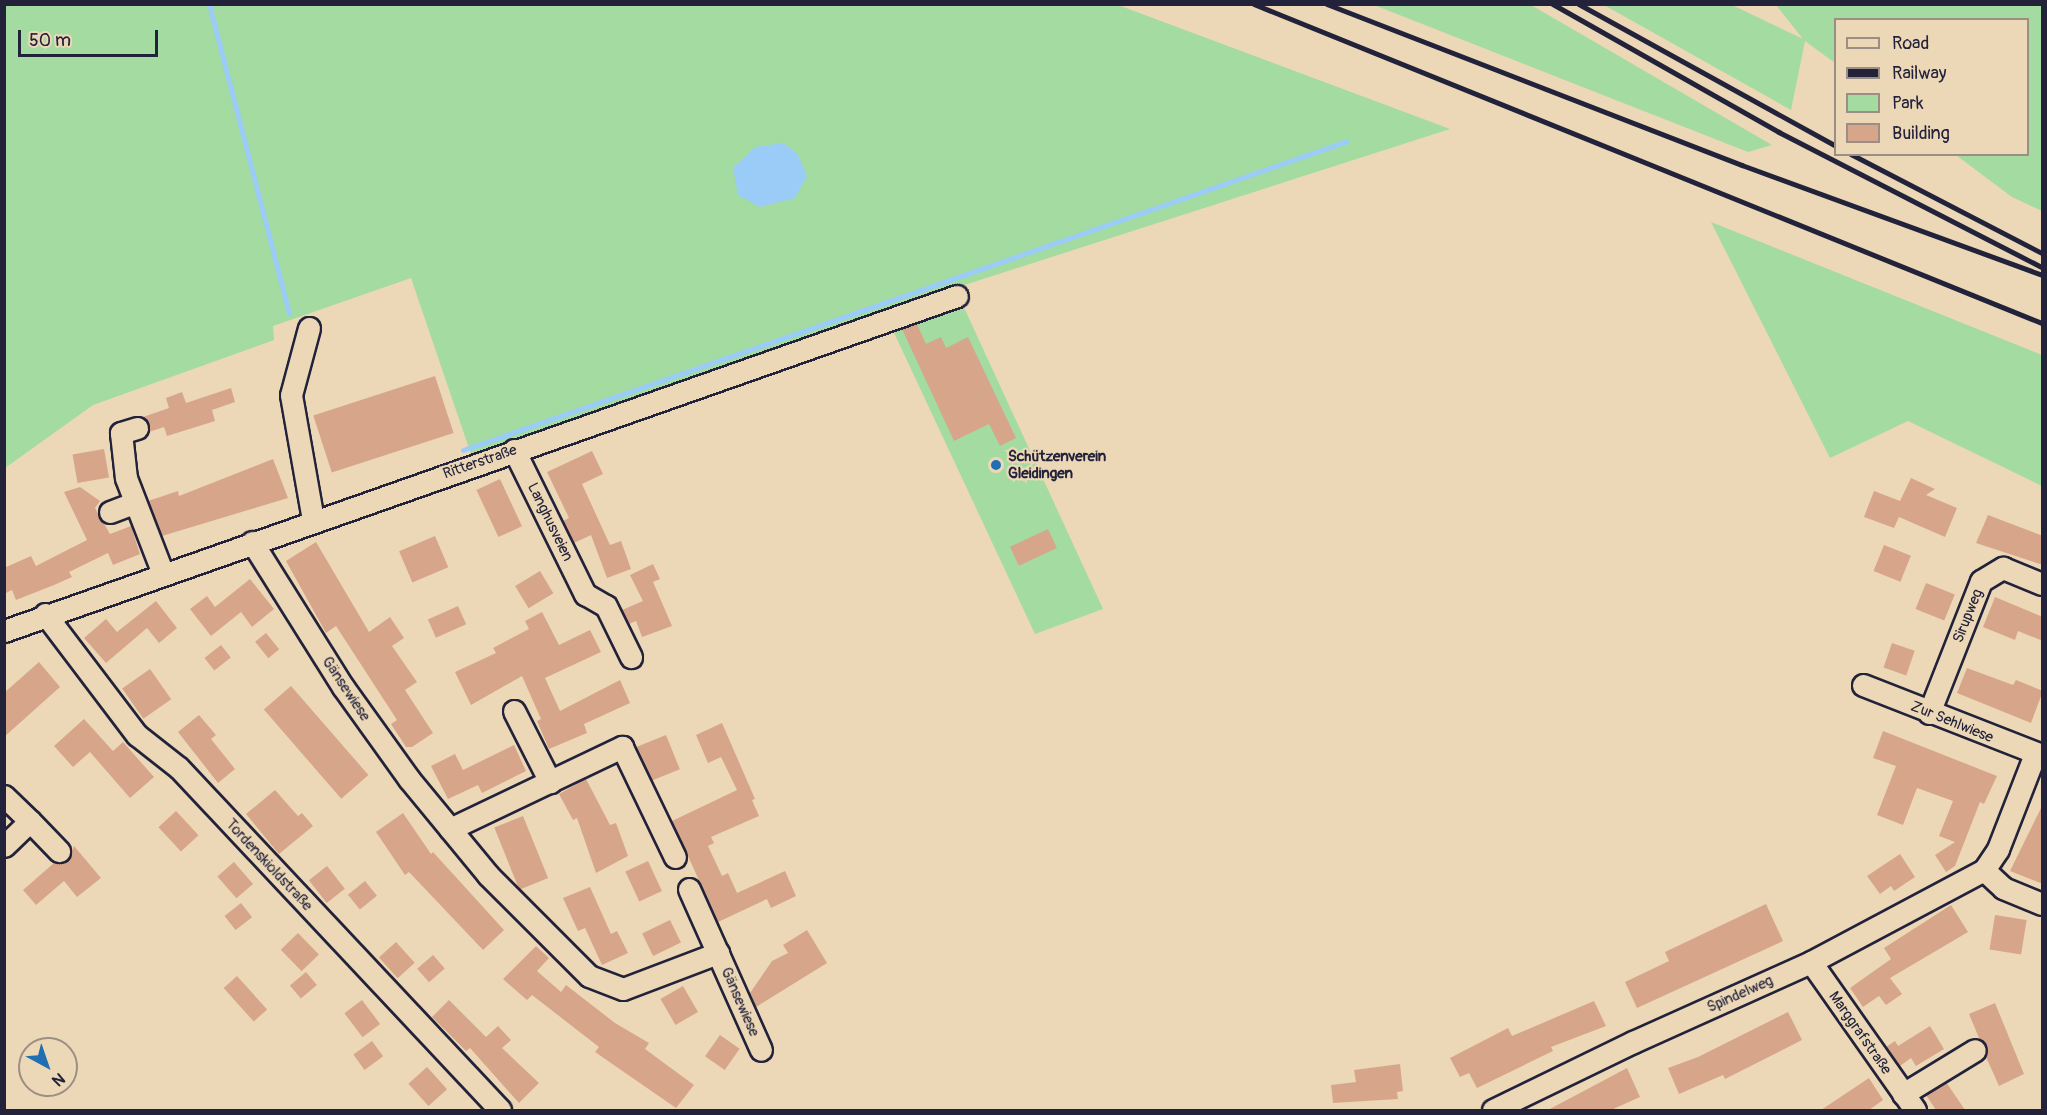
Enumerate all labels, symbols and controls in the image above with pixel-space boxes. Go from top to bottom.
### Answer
scale bar [21,18,160,56]
legend [1834,18,2029,156]
text: 50 m [29,29,71,52]
text: Road [1892,32,1929,55]
text: Railway [1892,62,1947,85]
text: Park [1892,92,1924,115]
text: Building [1892,122,1950,145]
street label: Ritterstraße [441,441,519,483]
place label: Schützenverein Gleidingen [1008,447,1106,482]
marker: Schützenverein Gleidingen [989,458,1003,472]
street label: Langhusveien [523,480,577,564]
street label: Sirupweg [1949,586,1987,646]
street label: Gänsewiese [318,653,374,725]
street label: Zur Sehlwiese [1908,697,1996,747]
street label: Tordenskioldstraße [222,815,316,915]
street label: Gänsewiese [717,965,763,1039]
street label: Spindelweg [1704,971,1776,1017]
street label: Marggrafstraße [1825,988,1895,1078]
north arrow [18,1037,78,1097]
text: N [48,1068,69,1090]

